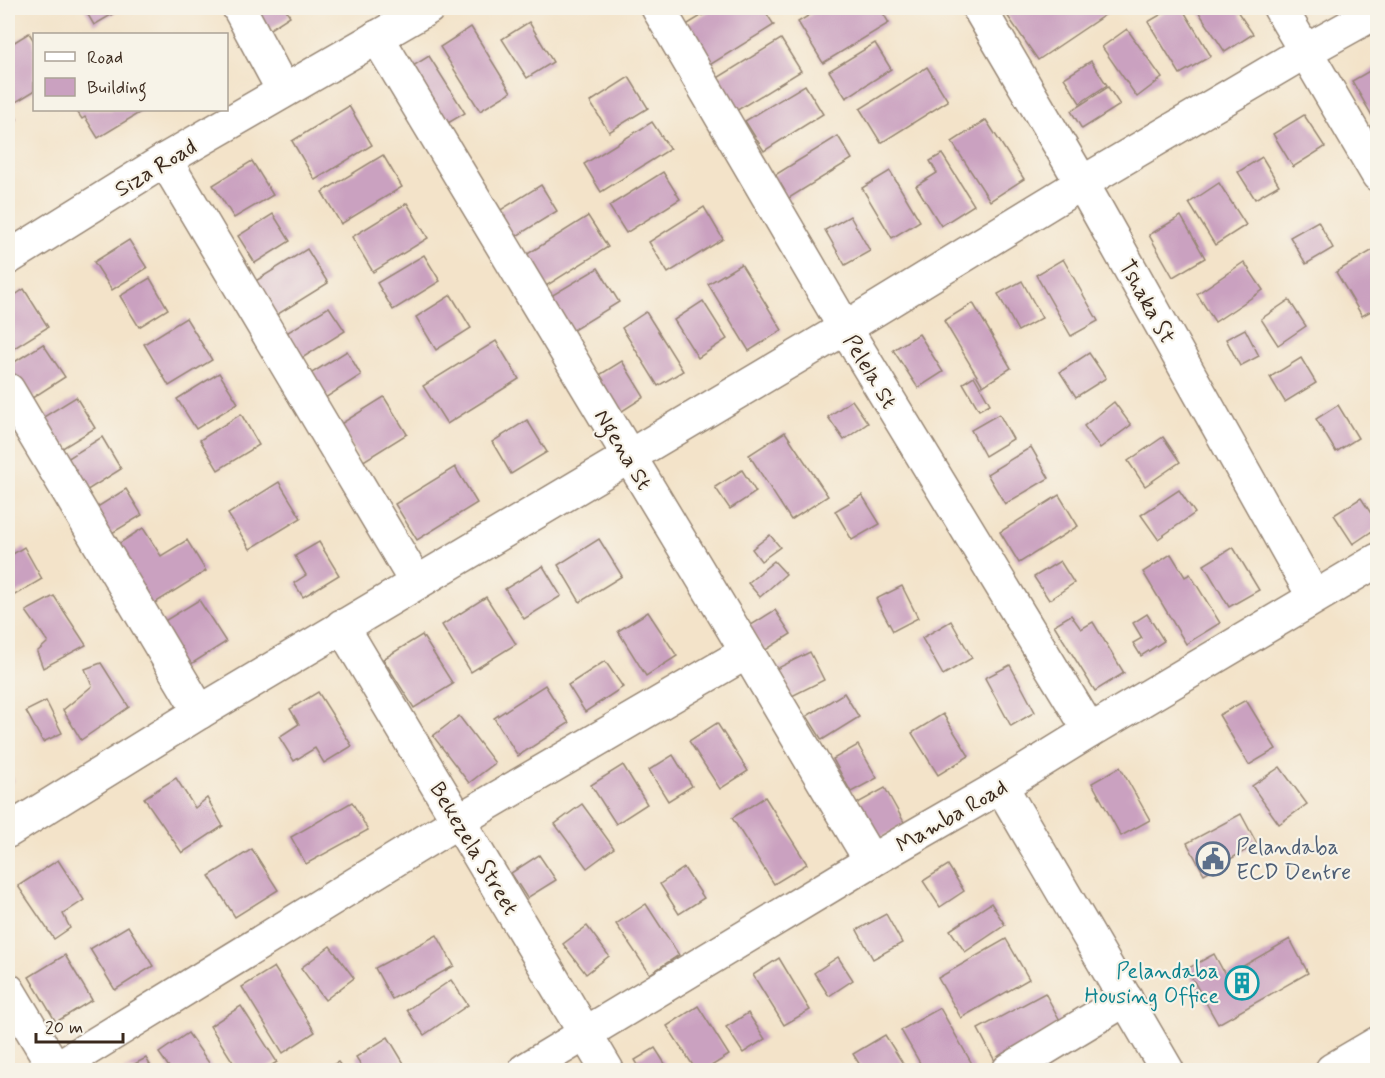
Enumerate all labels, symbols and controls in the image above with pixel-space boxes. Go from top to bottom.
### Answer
legend [33,33,228,111]
text: Road [87,46,123,70]
text: Building [87,76,147,102]
street label: Siza Road [110,133,202,204]
street label: Tshaka St [1112,255,1181,349]
street label: Pelela St [836,330,902,414]
street label: Ngena St [585,404,657,497]
street label: Mamba Road [891,774,1013,860]
street label: Bekezela Street [423,777,524,921]
place label: Pelandaba ECD Dentre [1236,834,1351,887]
public building icon: Pelandaba ECD Dentre [1195,841,1231,877]
place label: Pelandaba Housing Office [1084,958,1219,1012]
building icon: Pelandaba Housing Office [1224,965,1260,1001]
scale bar [36,1006,123,1044]
text: 20 m [45,1016,83,1040]

